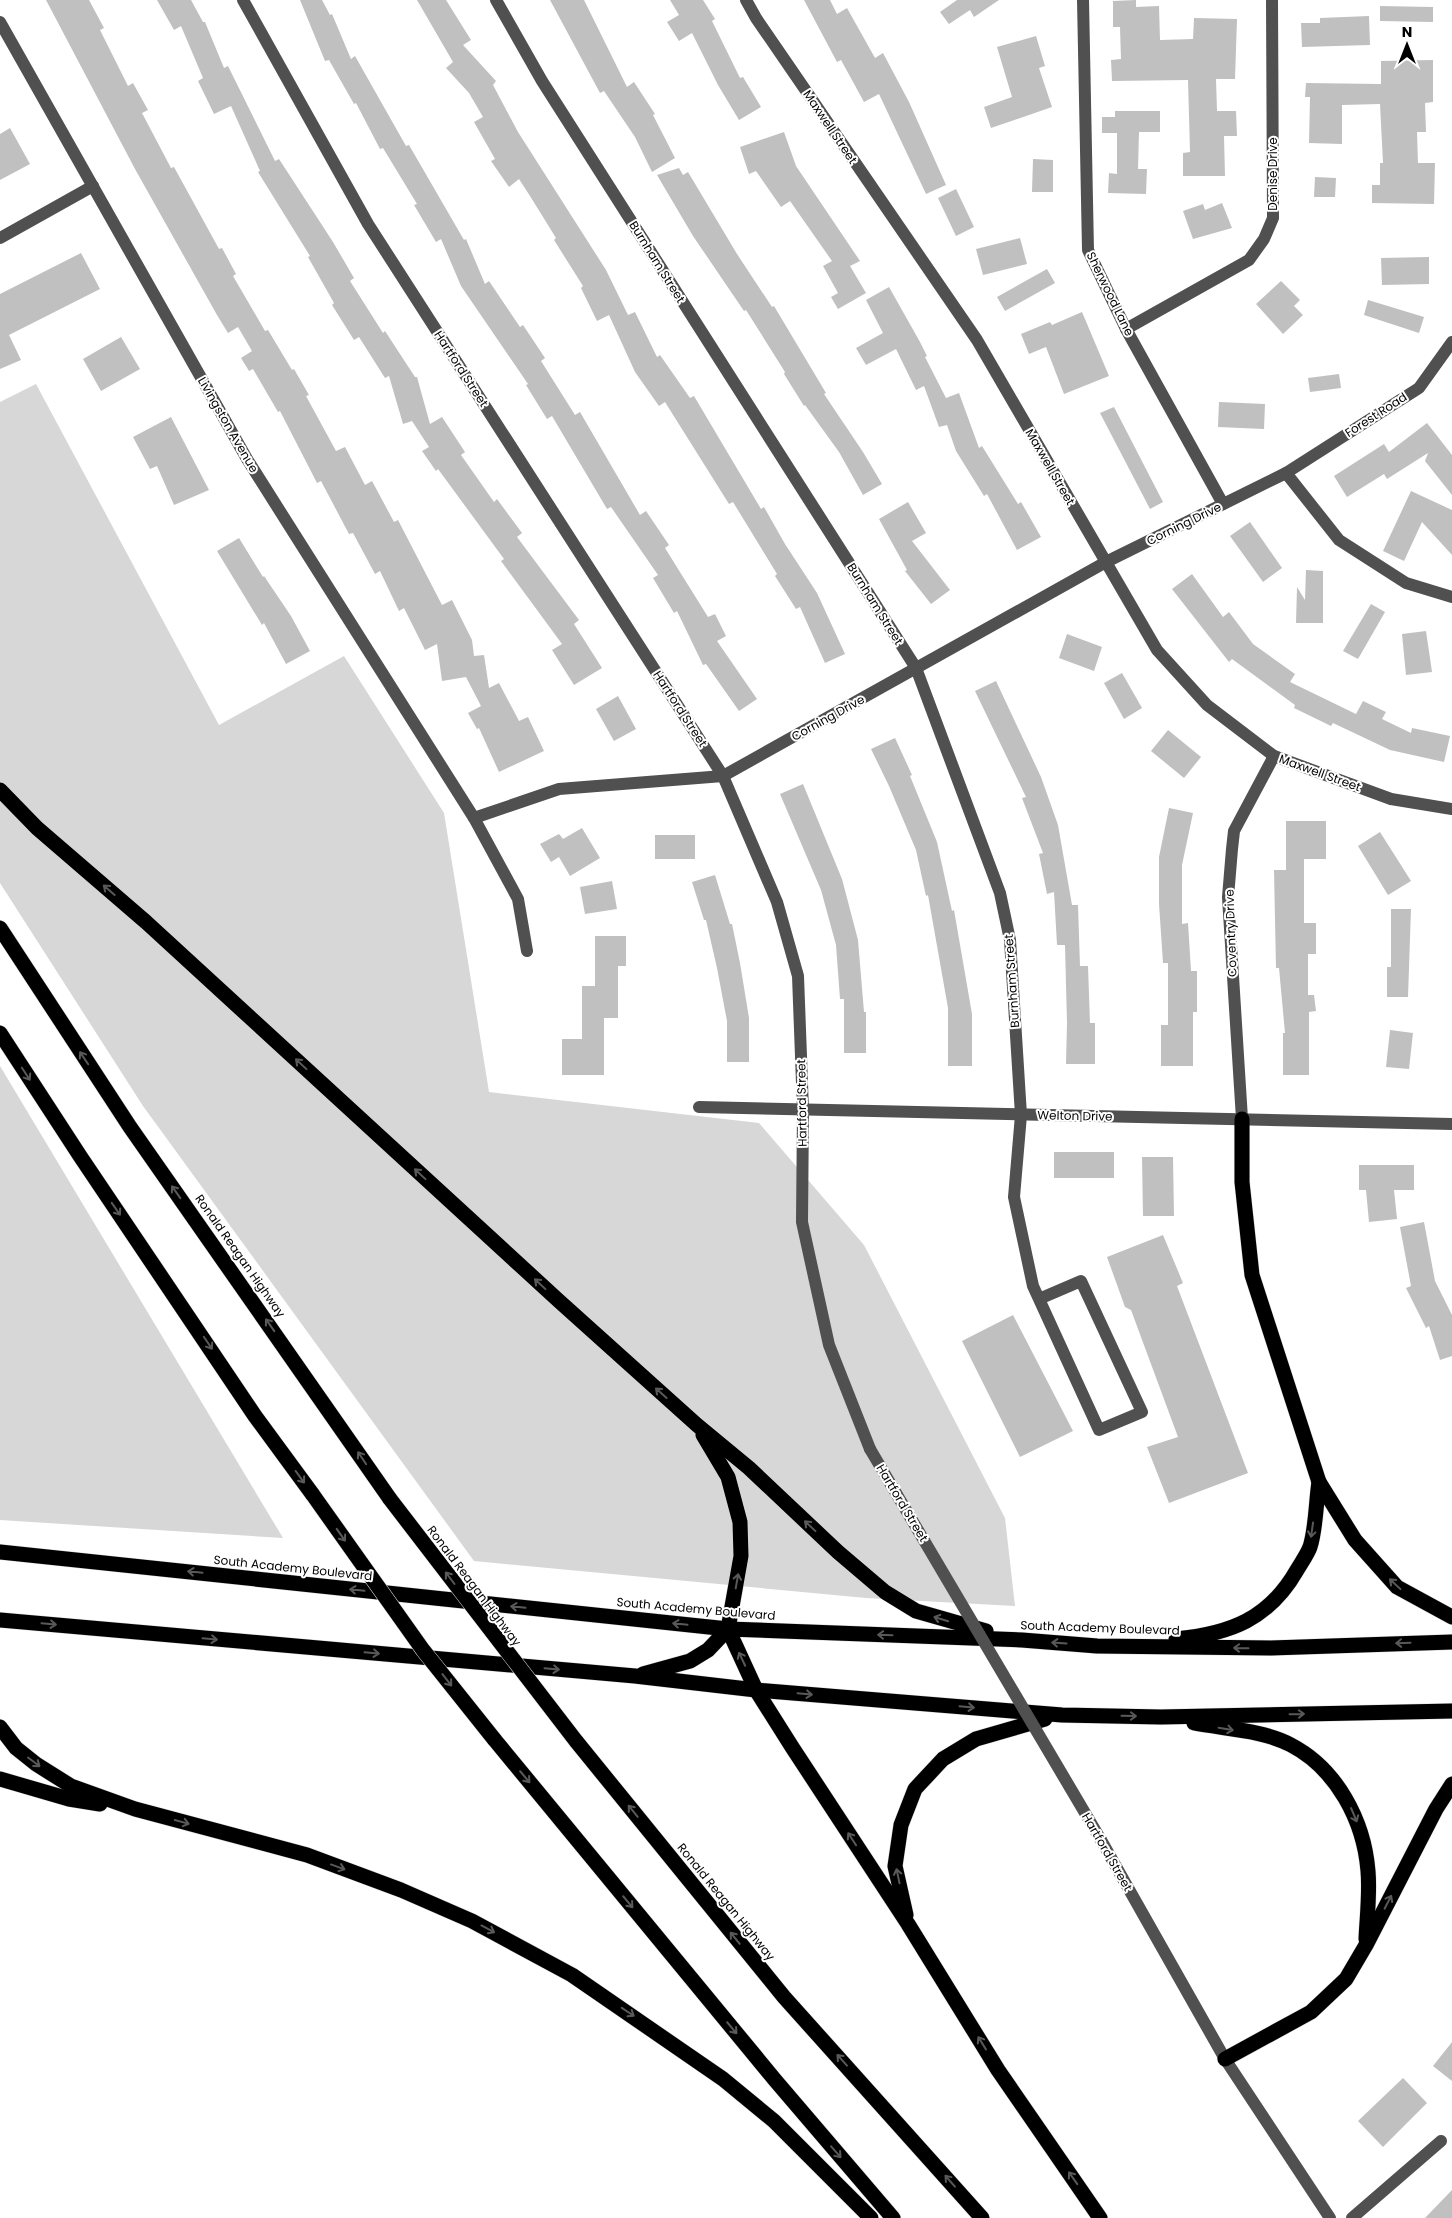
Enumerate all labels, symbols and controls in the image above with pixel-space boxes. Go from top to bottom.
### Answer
north arrow [1382,20,1432,70]
text: N [1402,22,1412,42]
street label: Maxwell Street [799,86,861,167]
street label: Denise Drive [1264,137,1281,211]
street label: Burnham Street [625,218,689,306]
street label: Sherwood Lane [1083,249,1138,339]
street label: Hartford Street [430,327,492,410]
street label: Livingston Avenue [194,374,263,476]
street label: Forest Road [1341,388,1410,441]
street label: Maxwell Street [1022,425,1079,508]
street label: Corning Drive [1144,498,1224,549]
street label: Burnham Street [843,560,907,648]
street label: Hartford Street [649,667,711,750]
street label: Corning Drive [788,690,867,745]
street label: Maxwell Street [1277,750,1363,795]
one-way arrow [103,885,116,896]
street label: Coventry Drive [1220,889,1241,977]
street label: Burnham Street [1000,934,1023,1028]
one-way arrow [79,1051,89,1065]
one-way arrow [294,1058,307,1070]
street label: Hartford Street [792,1059,811,1147]
one-way arrow [22,1066,32,1080]
street label: Welton Drive [1037,1106,1113,1125]
one-way arrow [414,1168,427,1180]
one-way arrow [171,1185,181,1199]
street label: Ronald Reagan Highway [191,1191,290,1321]
one-way arrow [111,1202,121,1216]
one-way arrow [534,1278,547,1290]
one-way arrow [265,1318,275,1332]
one-way arrow [203,1336,213,1350]
one-way arrow [654,1387,667,1399]
one-way arrow [357,1452,367,1466]
street label: Hartford Street [873,1461,932,1545]
one-way arrow [295,1470,305,1484]
one-way arrow [803,1520,816,1532]
street label: Ronald Reagan Highway [423,1522,525,1650]
one-way arrow [1307,1522,1317,1538]
one-way arrow [336,1528,346,1542]
street label: South Academy Boulevard [213,1551,373,1584]
one-way arrow [187,1568,203,1577]
one-way arrow [444,1572,455,1585]
one-way arrow [732,1573,742,1589]
one-way arrow [1389,1578,1402,1590]
one-way arrow [349,1585,365,1595]
street label: South Academy Boulevard [616,1593,776,1624]
one-way arrow [511,1602,527,1612]
one-way arrow [933,1613,949,1623]
street label: South Academy Boulevard [1020,1616,1180,1639]
one-way arrow [672,1619,688,1629]
one-way arrow [40,1620,56,1629]
one-way arrow [878,1630,894,1640]
one-way arrow [202,1634,218,1643]
one-way arrow [1052,1638,1068,1647]
one-way arrow [1396,1639,1412,1648]
one-way arrow [1233,1643,1250,1653]
one-way arrow [364,1648,380,1658]
one-way arrow [737,1652,747,1667]
one-way arrow [543,1664,559,1673]
one-way arrow [442,1674,453,1687]
one-way arrow [797,1689,813,1698]
one-way arrow [959,1702,975,1712]
one-way arrow [1288,1710,1304,1719]
one-way arrow [1121,1712,1137,1721]
one-way arrow [1217,1725,1233,1734]
one-way arrow [27,1757,41,1767]
one-way arrow [519,1770,530,1783]
one-way arrow [627,1805,639,1818]
one-way arrow [1349,1807,1359,1822]
street label: Hartford Street [1078,1809,1137,1894]
one-way arrow [173,1818,189,1827]
one-way arrow [847,1832,858,1846]
street label: Ronald Reagan Highway [674,1839,779,1964]
one-way arrow [330,1863,345,1872]
one-way arrow [892,1869,902,1885]
one-way arrow [1384,1895,1393,1910]
one-way arrow [623,1896,634,1909]
one-way arrow [480,1925,495,1934]
one-way arrow [730,1931,741,1944]
one-way arrow [620,2007,634,2017]
one-way arrow [726,2021,737,2034]
one-way arrow [976,2037,986,2051]
one-way arrow [836,2054,848,2067]
one-way arrow [831,2145,842,2158]
one-way arrow [1068,2171,1078,2185]
one-way arrow [944,2175,956,2188]

